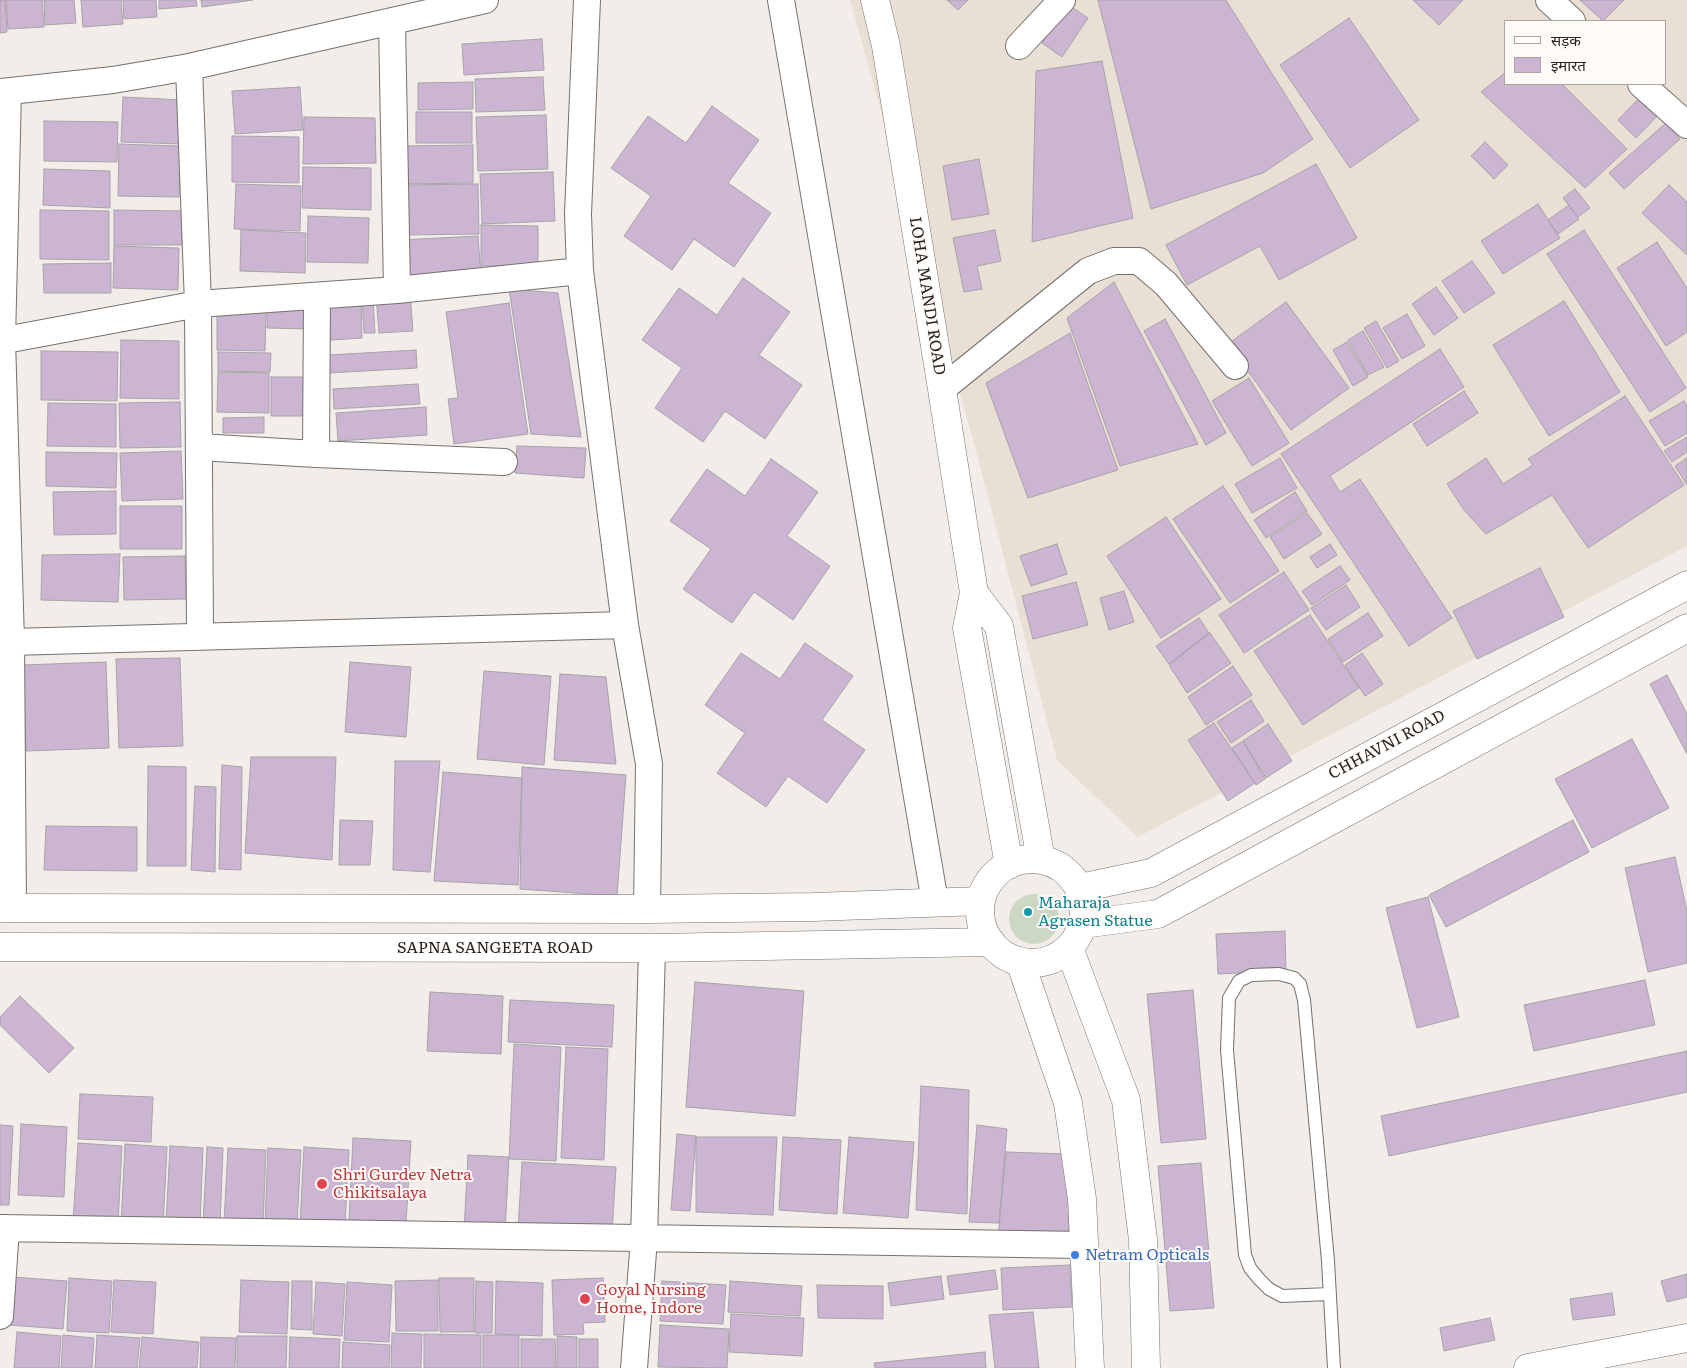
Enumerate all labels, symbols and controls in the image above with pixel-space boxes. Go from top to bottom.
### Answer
legend [1504,20,1667,85]
text: सड़क [1551,28,1581,51]
text: इमारत [1551,53,1586,76]
street label: LOHA MANDI ROAD [905,215,949,377]
street label: CHHAVNI ROAD [1325,706,1449,784]
place label: Maharaja Agrasen Statue [1038,893,1152,931]
marker: Maharaja Agrasen Statue [1022,906,1034,918]
street label: SAPNA SANGEETA ROAD [397,938,593,958]
place label: Shri Gurdev Netra Chikitsalaya [333,1165,472,1203]
marker: Shri Gurdev Netra Chikitsalaya [315,1177,329,1191]
place label: Netram Opticals [1085,1245,1209,1265]
marker: Netram Opticals [1069,1249,1081,1261]
place label: Goyal Nursing Home, Indore [596,1280,706,1318]
marker: Goyal Nursing Home, Indore [578,1292,592,1306]

